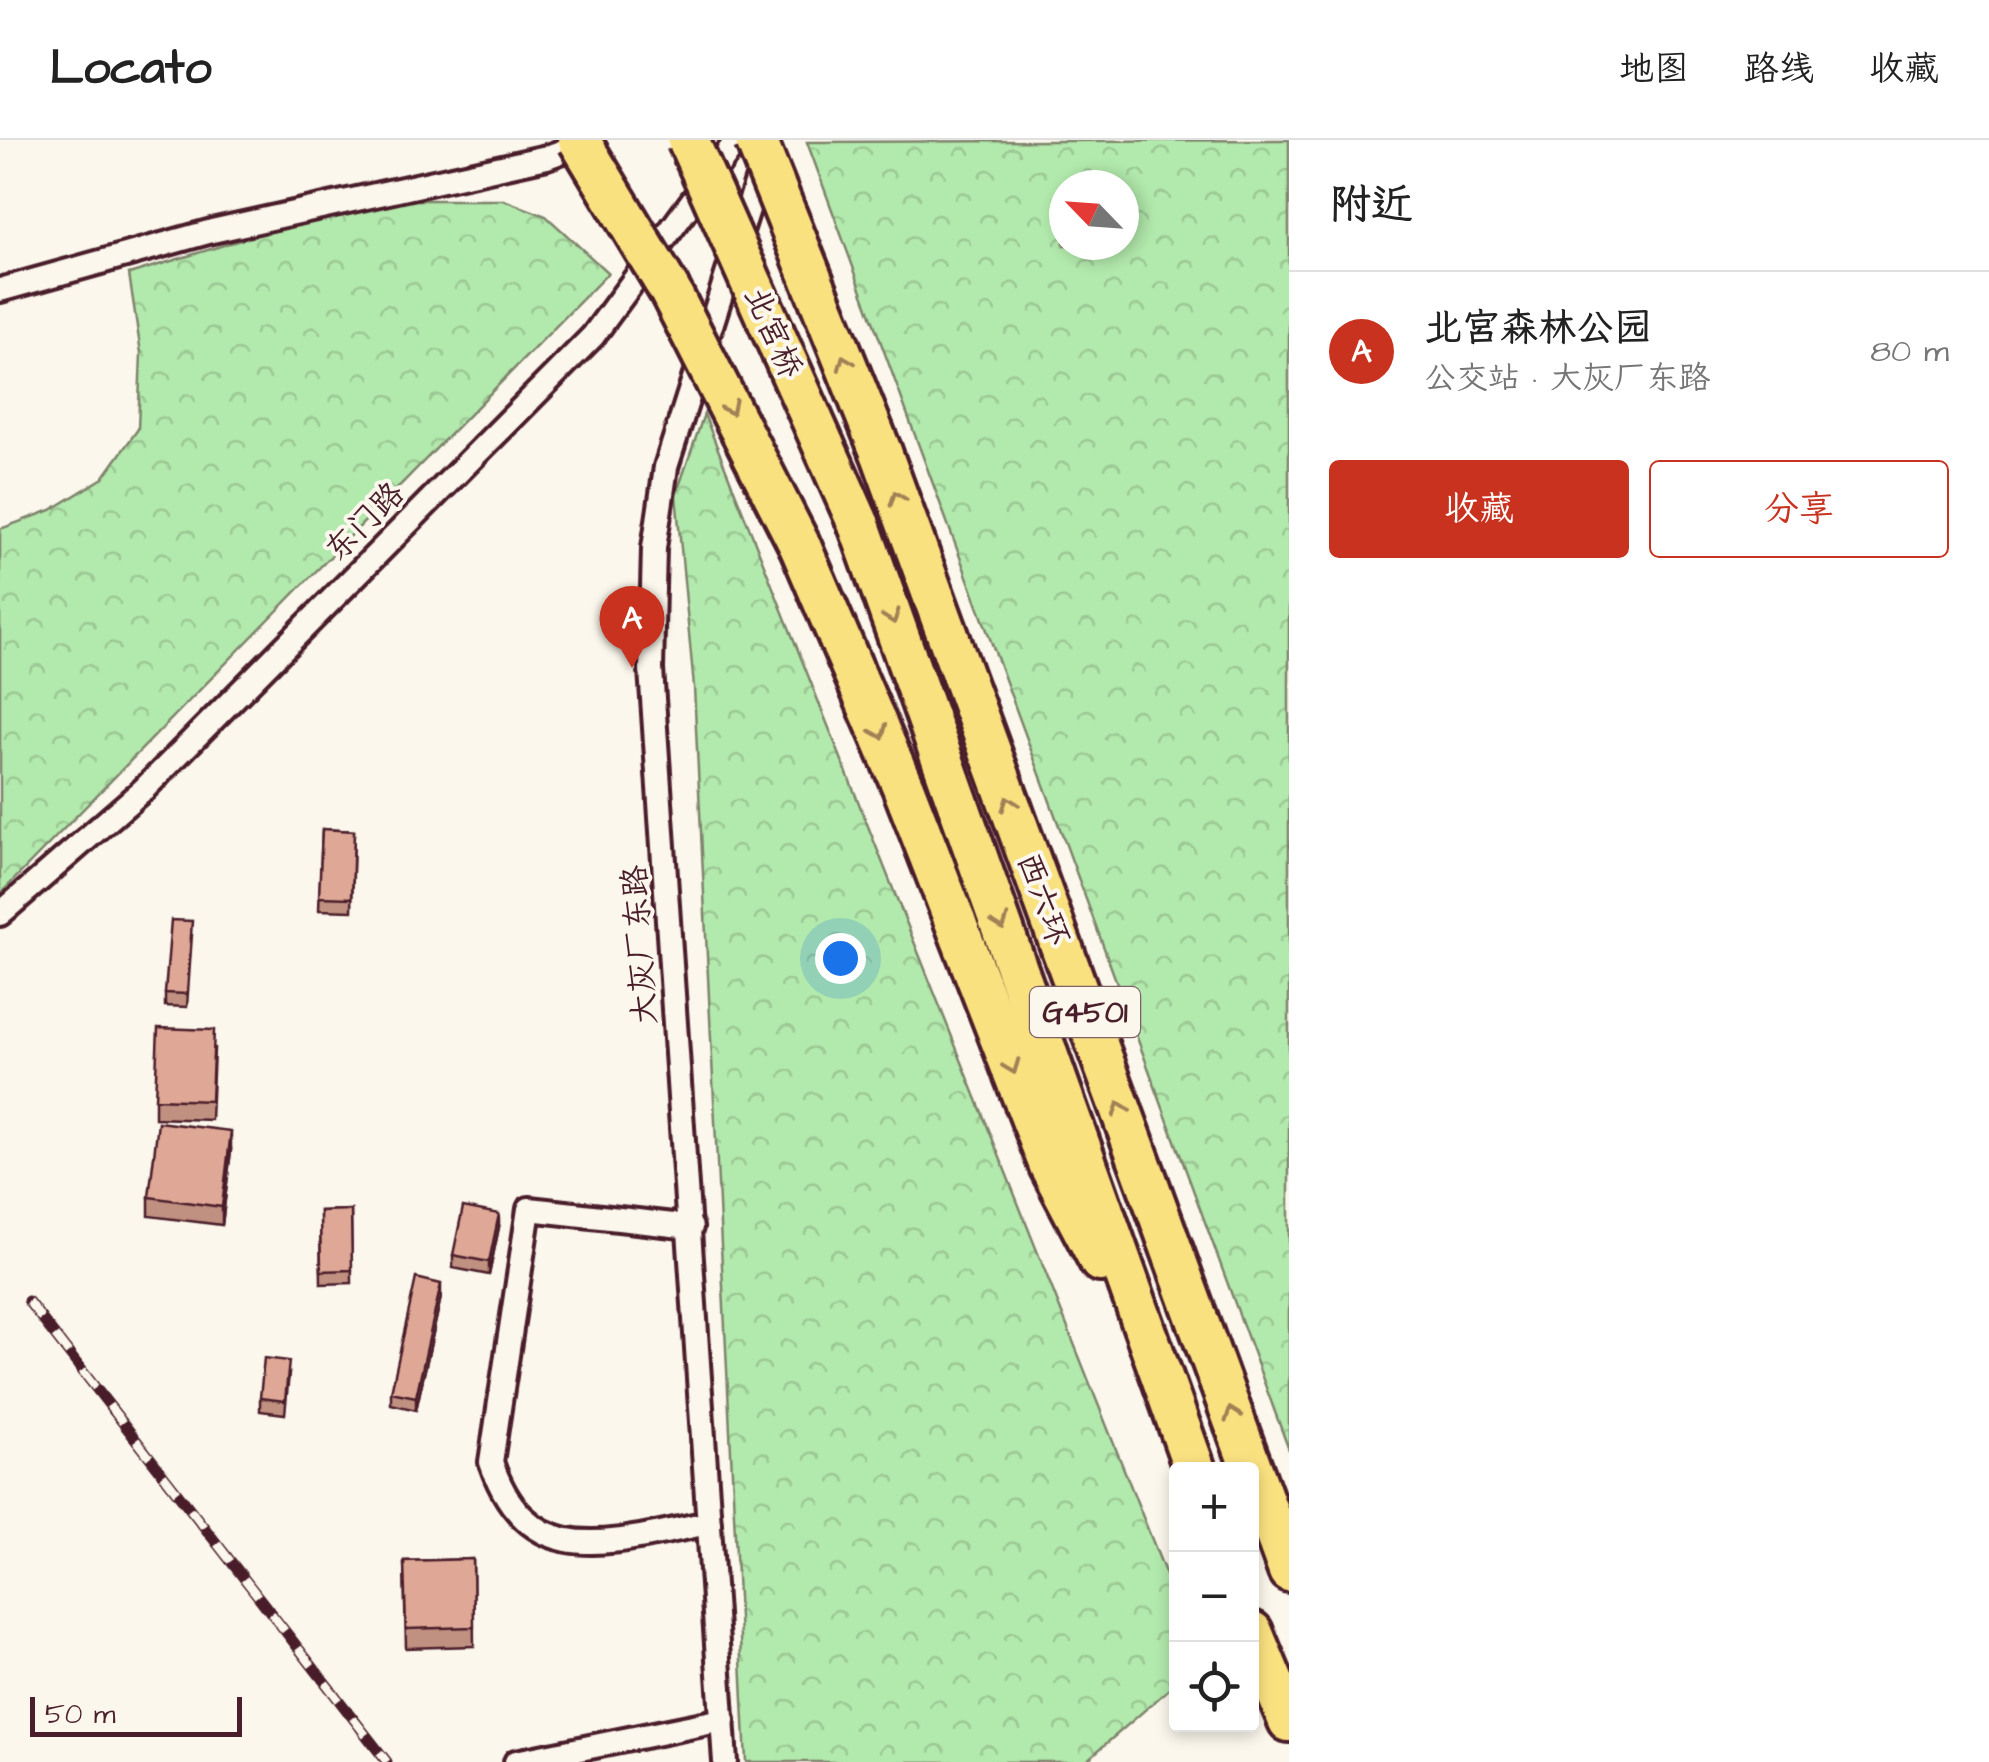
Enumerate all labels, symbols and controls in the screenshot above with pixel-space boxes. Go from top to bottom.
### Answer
text: Locato [50,36,211,102]
text: 地图 [1619,45,1689,94]
text: 路线 [1744,45,1814,94]
text: 收藏 [1869,45,1939,94]
north arrow [1049,170,1139,260]
text: 附近 [1329,177,1413,235]
street label: 北宫桥 [733,280,813,386]
text: 北宫森林公园 [1424,303,1652,355]
text: A [1351,329,1372,374]
text: 80 m [1870,329,1949,374]
one-way arrow [836,354,856,372]
text: 公交站 · 大灰厂东路 [1424,356,1710,401]
one-way arrow [718,397,738,415]
button: 收藏 [1329,460,1629,558]
button: 分享 [1649,460,1949,558]
street label: 东门路 [315,472,415,572]
one-way arrow [888,491,909,508]
pin: A [600,586,664,668]
one-way arrow [880,607,901,624]
one-way arrow [868,722,888,740]
one-way arrow [1000,796,1021,813]
street label: 西六环 [1005,847,1080,952]
street label: 大灰厂东路 [612,864,669,1026]
one-way arrow [989,913,1010,930]
your location [815,933,866,984]
road number: G4501 [1030,987,1140,1037]
one-way arrow [1000,1058,1020,1075]
one-way arrow [1111,1101,1132,1118]
one-way arrow [1223,1407,1244,1424]
map controls [1169,1462,1259,1732]
button: + [1169,1462,1259,1552]
button: − [1169,1552,1259,1642]
button: locate [1169,1642,1259,1732]
scale bar [30,1692,242,1736]
text: 50 m [45,1695,116,1734]

